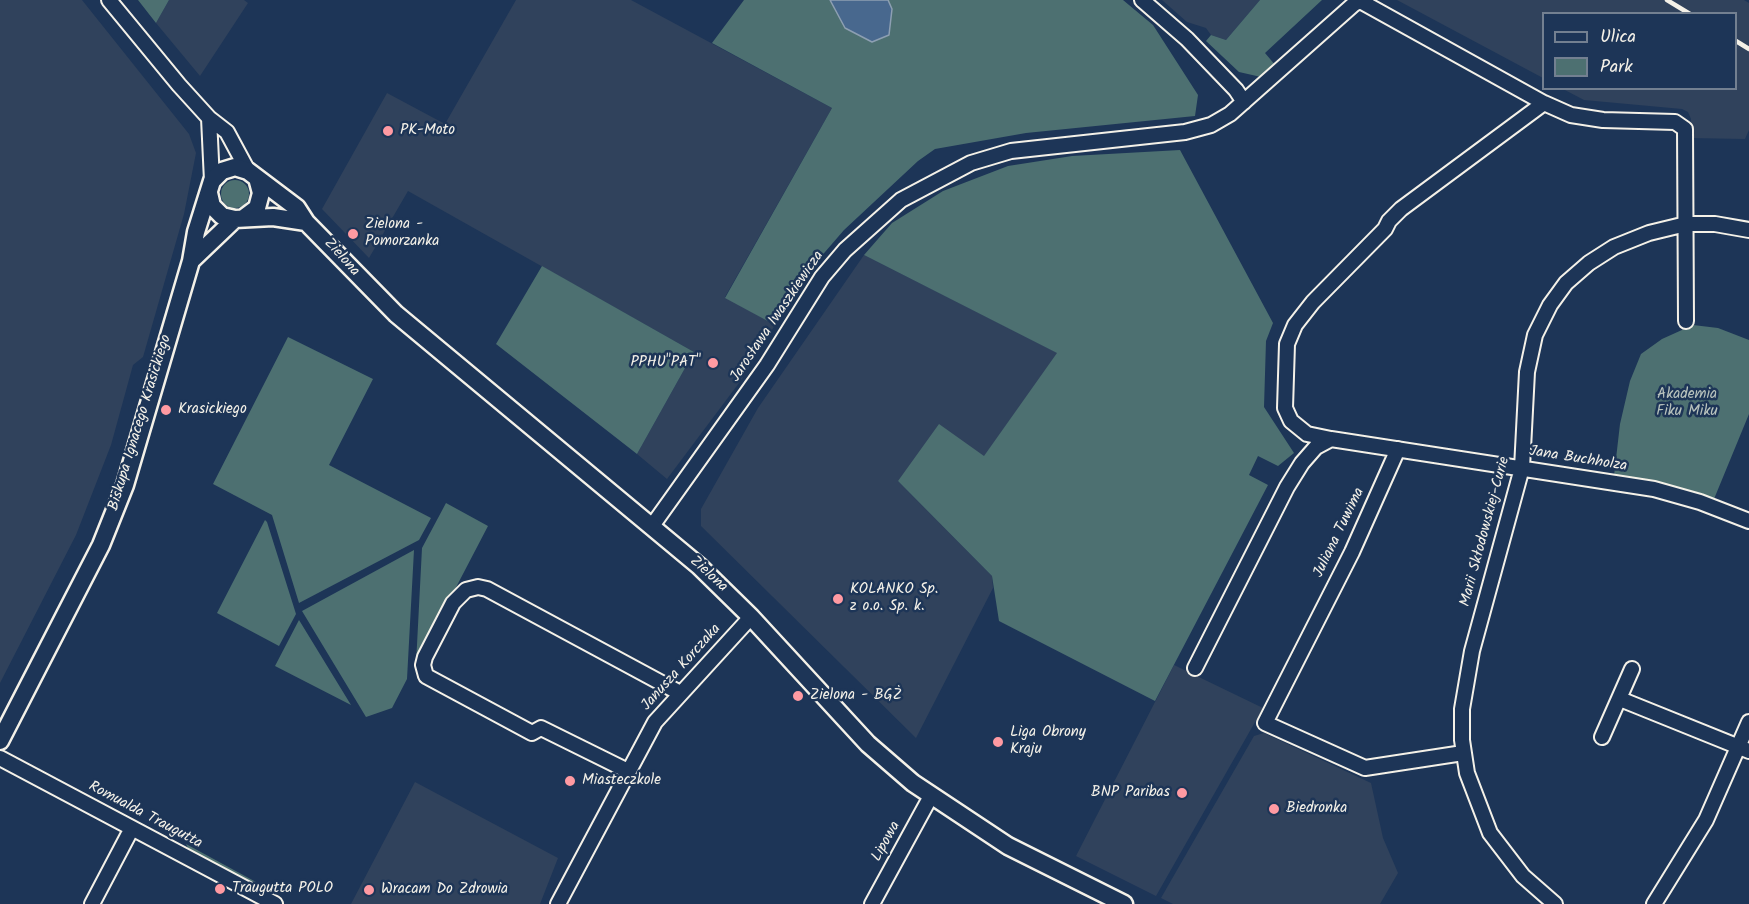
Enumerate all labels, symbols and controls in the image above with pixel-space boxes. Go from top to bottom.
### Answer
legend [1542,12,1737,90]
text: Ulica [1600,23,1636,52]
text: Park [1600,53,1633,82]
place label: PK-Moto [400,122,455,140]
marker: PK-Moto [381,124,395,138]
place label: Zielona - Pomorzanka [365,216,439,251]
marker: Zielona - Pomorzanka [346,227,360,241]
street label: Zielona [319,235,363,281]
street label: Jarosława Iwaszkiewicza [728,248,828,386]
street label: Biskupa Ignacego Krasickiego [106,333,176,513]
place label: PPHU"PAT" [630,354,701,372]
marker: PPHU"PAT" [706,356,720,370]
park label: Akademia Fiku Miku [1656,386,1718,421]
place label: Krasickiego [178,401,247,419]
marker: Krasickiego [159,403,173,417]
street label: Jana Buchholza [1528,443,1628,477]
street label: Marii Skłodowskiej-Curie [1457,455,1515,609]
street label: Juliana Tuwima [1311,485,1369,581]
street label: Zielona [685,553,731,597]
place label: KOLANKO Sp. z o.o. Sp. k. [850,581,938,616]
marker: KOLANKO Sp. z o.o. Sp. k. [831,592,845,606]
street label: Janusza Korczaka [638,621,726,715]
place label: Zielona - BGŻ [810,687,902,705]
marker: Zielona - BGŻ [791,689,805,703]
place label: Liga Obrony Kraju [1010,724,1086,759]
marker: Liga Obrony Kraju [991,735,1005,749]
place label: Miasteczkole [582,772,661,790]
marker: Miasteczkole [563,774,577,788]
street label: Romualda Traugutta [85,778,205,854]
place label: BNP Paribas [1091,784,1170,802]
marker: BNP Paribas [1175,786,1189,800]
place label: Biedronka [1286,800,1347,818]
marker: Biedronka [1267,802,1281,816]
street label: Lipowa [869,819,905,865]
place label: Traugutta POLO [232,880,333,898]
place label: Wracam Do Zdrowia [381,881,508,899]
marker: Traugutta POLO [213,882,227,896]
marker: Wracam Do Zdrowia [362,883,376,897]

